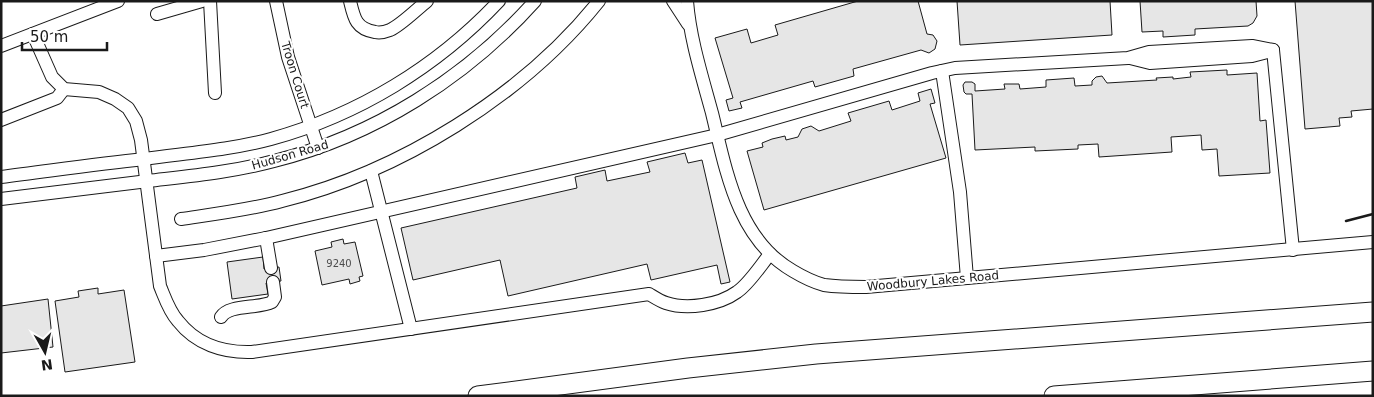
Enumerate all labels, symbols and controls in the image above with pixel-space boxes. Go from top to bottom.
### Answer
scale bar [22,20,108,52]
text: 50 m [30,28,68,46]
street label: Troon Court [278,39,312,110]
street label: Hudson Road [250,137,330,173]
house number: 9240 [326,258,352,269]
street label: Woodbury Lakes Road [866,268,1000,294]
north arrow [20,327,70,377]
text: N [40,356,54,374]

